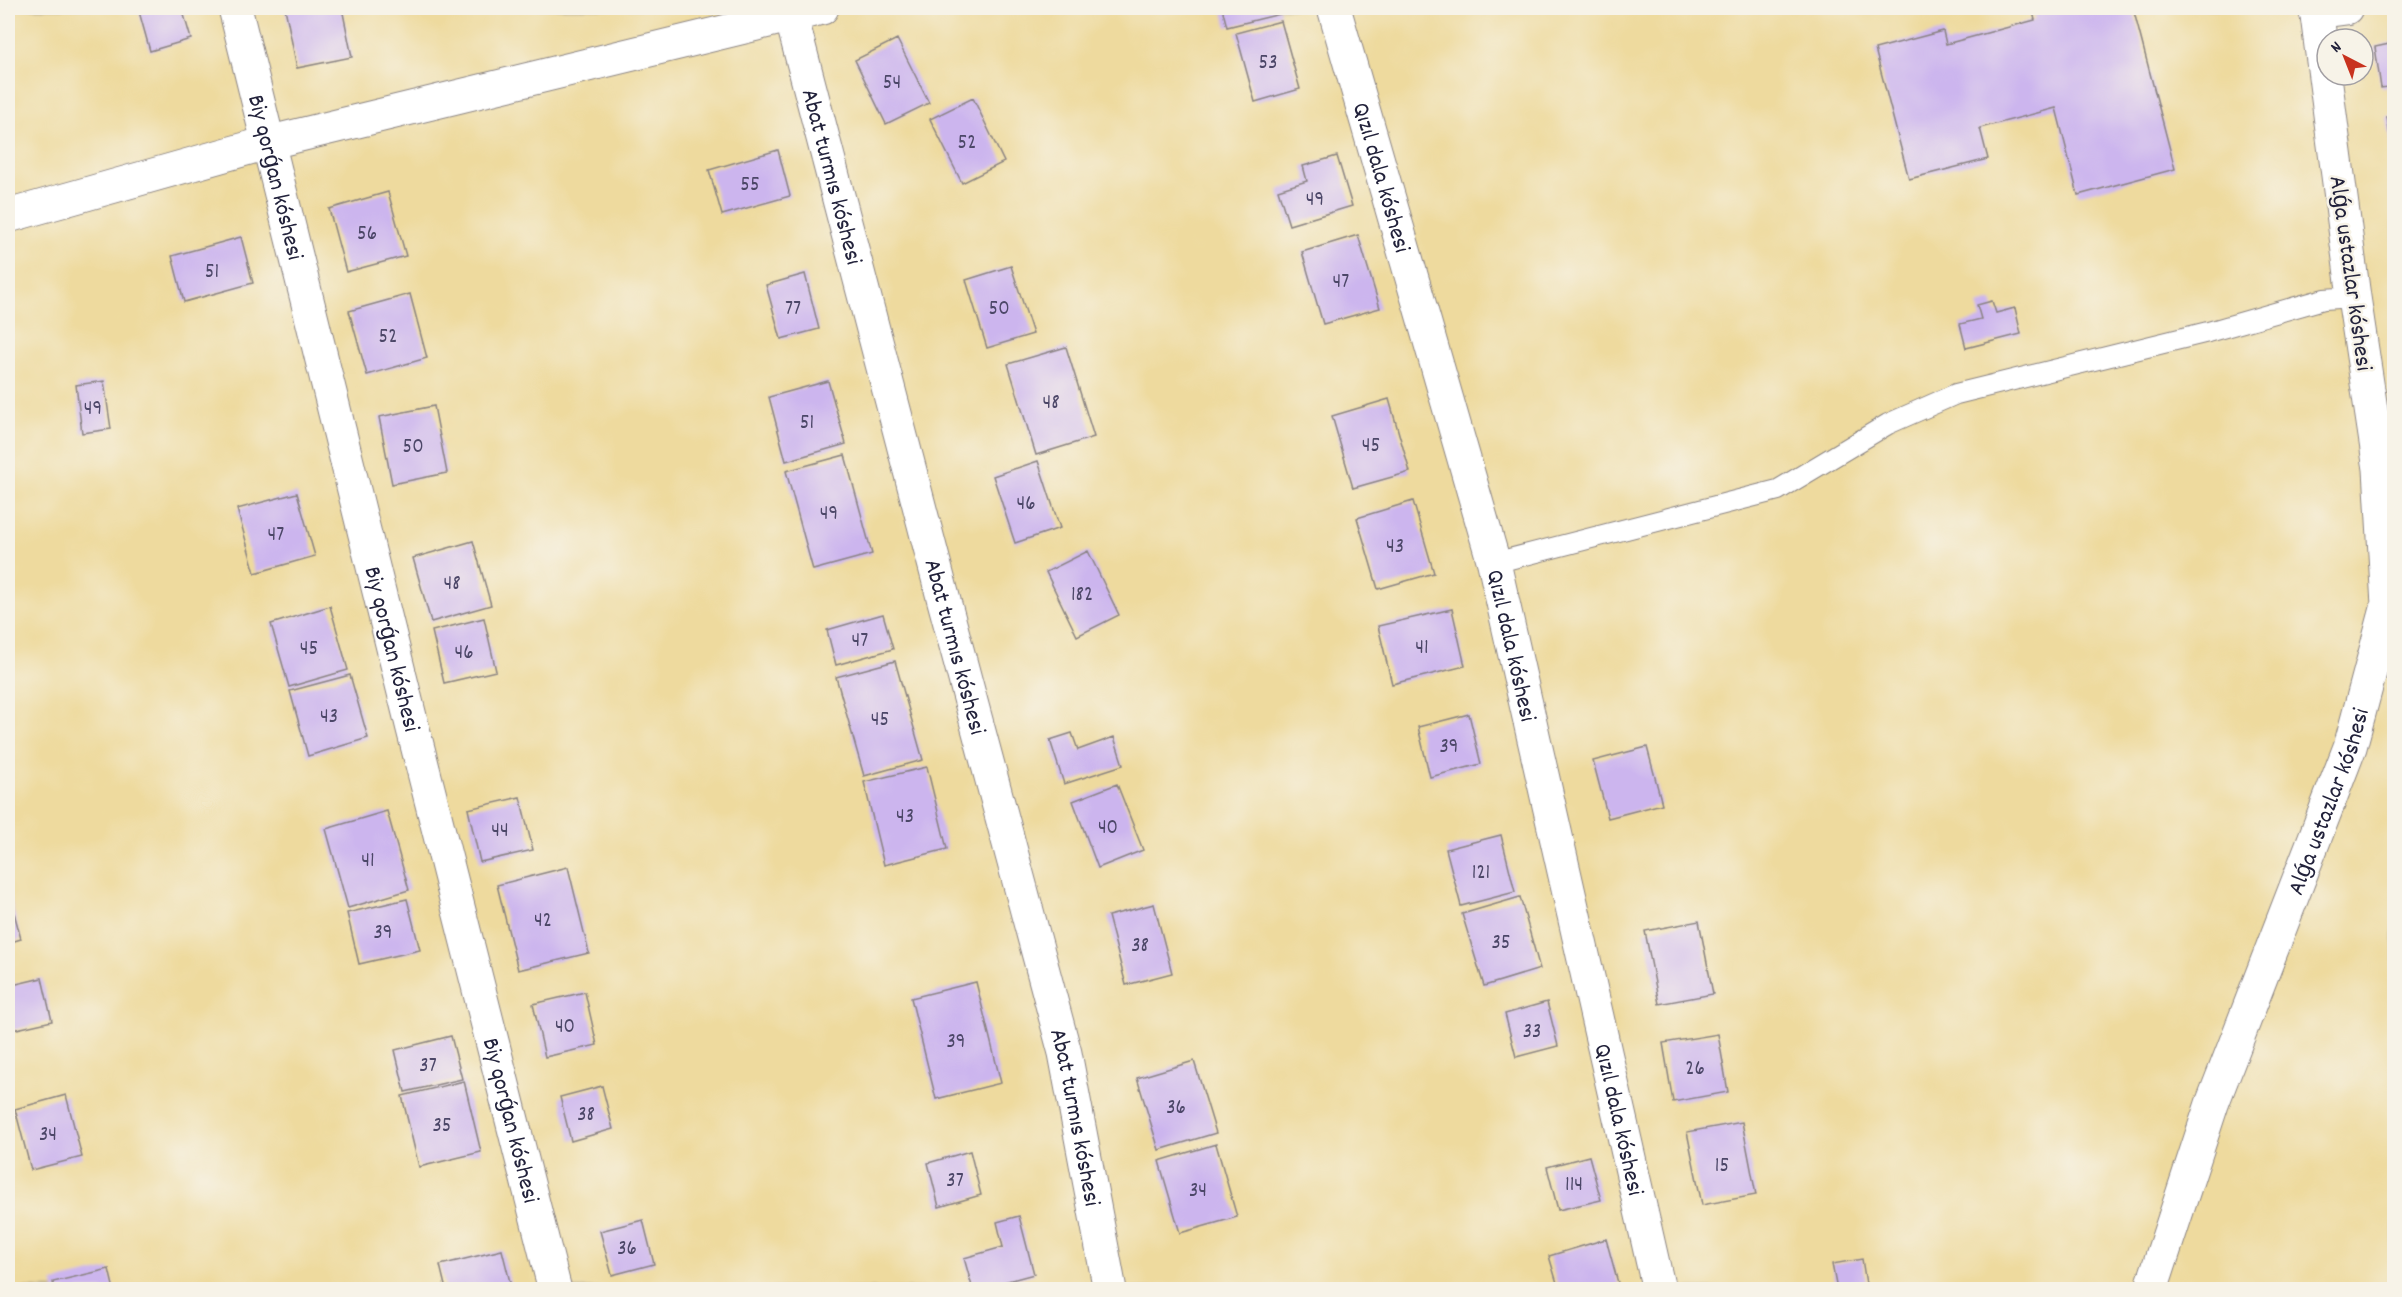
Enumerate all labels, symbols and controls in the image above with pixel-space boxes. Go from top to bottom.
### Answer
north arrow [2315,27,2375,87]
text: N [2326,36,2347,59]
house number: 53 [1258,49,1278,79]
house number: 54 [883,69,901,99]
street label: Abat turmıs kóshesi [791,85,869,269]
street label: Biy qorǵan kóshesi [237,91,311,264]
street label: Qızıl dala kóshesi [1342,99,1418,257]
house number: 52 [958,129,976,159]
house number: 55 [740,171,760,201]
street label: Alǵa ustazlar kóshesi [2319,174,2380,373]
house number: 49 [1306,186,1324,216]
house number: 56 [357,220,377,250]
house number: 51 [205,258,219,288]
house number: 47 [1333,268,1349,298]
house number: 77 [785,295,801,325]
house number: 50 [988,295,1010,325]
house number: 52 [379,323,397,353]
house number: 48 [1042,389,1060,419]
house number: 49 [84,395,102,425]
house number: 51 [800,409,814,439]
house number: 45 [1362,432,1380,462]
house number: 50 [402,433,424,463]
house number: 46 [1016,490,1036,520]
house number: 49 [820,500,838,530]
house number: 47 [268,521,284,551]
house number: 43 [1386,533,1404,563]
street label: Abat turmıs kóshesi [914,556,993,739]
street label: Biy qorǵan kóshesi [353,563,427,736]
street label: Qızıl dala kóshesi [1476,567,1543,725]
house number: 48 [443,570,461,600]
house number: 182 [1071,581,1093,611]
house number: 47 [852,627,868,657]
house number: 41 [1415,634,1429,664]
house number: 45 [300,635,318,665]
house number: 46 [454,639,474,669]
house number: 43 [320,703,338,733]
street label: Alǵa ustazlar kóshesi [2280,705,2380,901]
house number: 45 [871,706,889,736]
house number: 39 [1440,733,1458,763]
house number: 43 [896,803,914,833]
house number: 40 [1098,814,1118,844]
house number: 44 [491,817,509,847]
house number: 41 [361,847,375,877]
house number: 121 [1472,859,1490,889]
house number: 42 [534,907,552,937]
house number: 39 [374,919,392,949]
house number: 35 [1491,929,1511,959]
house number: 38 [1131,932,1149,962]
house number: 40 [555,1013,575,1043]
house number: 33 [1523,1018,1541,1048]
street label: Abat turmıs kóshesi [1039,1025,1108,1209]
house number: 39 [947,1028,965,1058]
street label: Biy qorǵan kóshesi [472,1035,546,1207]
street label: Qızıl dala kóshesi [1584,1041,1651,1199]
house number: 37 [419,1052,437,1082]
house number: 26 [1685,1055,1705,1085]
house number: 36 [1166,1094,1186,1124]
house number: 38 [577,1101,595,1131]
house number: 35 [432,1112,452,1142]
house number: 34 [39,1121,57,1151]
house number: 15 [1715,1152,1729,1182]
house number: 37 [946,1167,964,1197]
house number: 114 [1565,1171,1583,1201]
house number: 34 [1189,1177,1207,1207]
house number: 36 [617,1235,637,1265]

